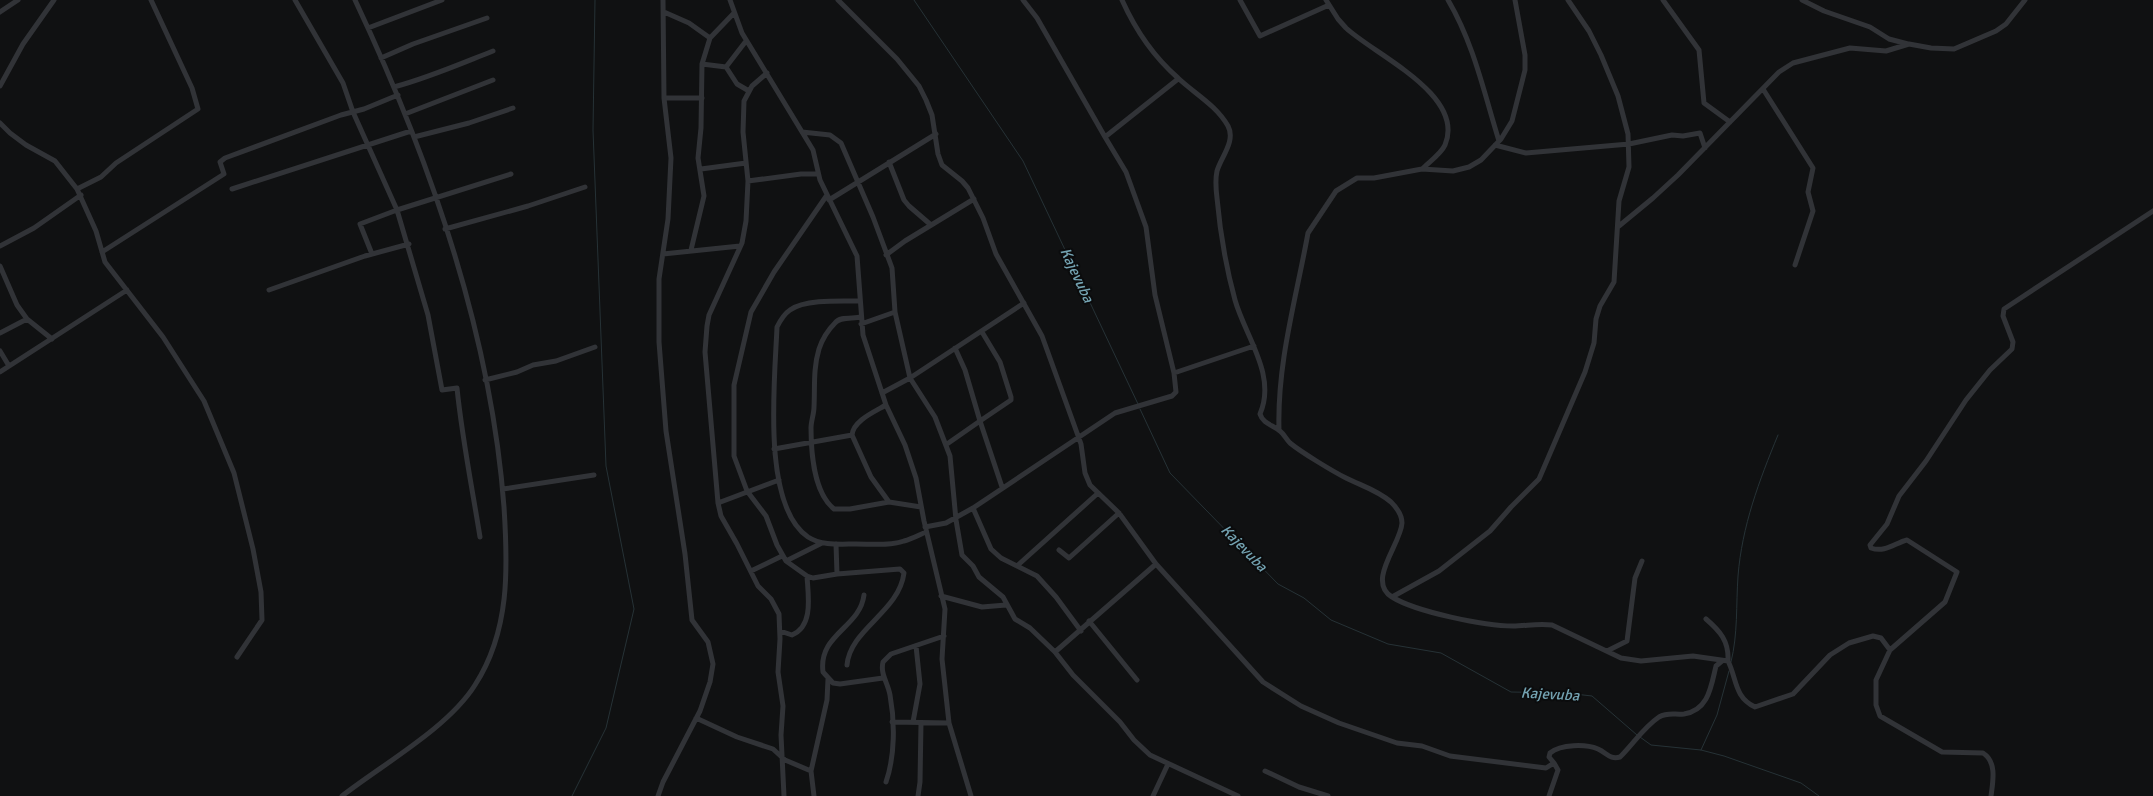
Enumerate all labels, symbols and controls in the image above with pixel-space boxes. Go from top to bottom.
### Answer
water label: Kajevuba [1056,245,1098,306]
water label: Kajevuba [1217,521,1271,576]
water label: Kajevuba [1520,683,1580,705]

